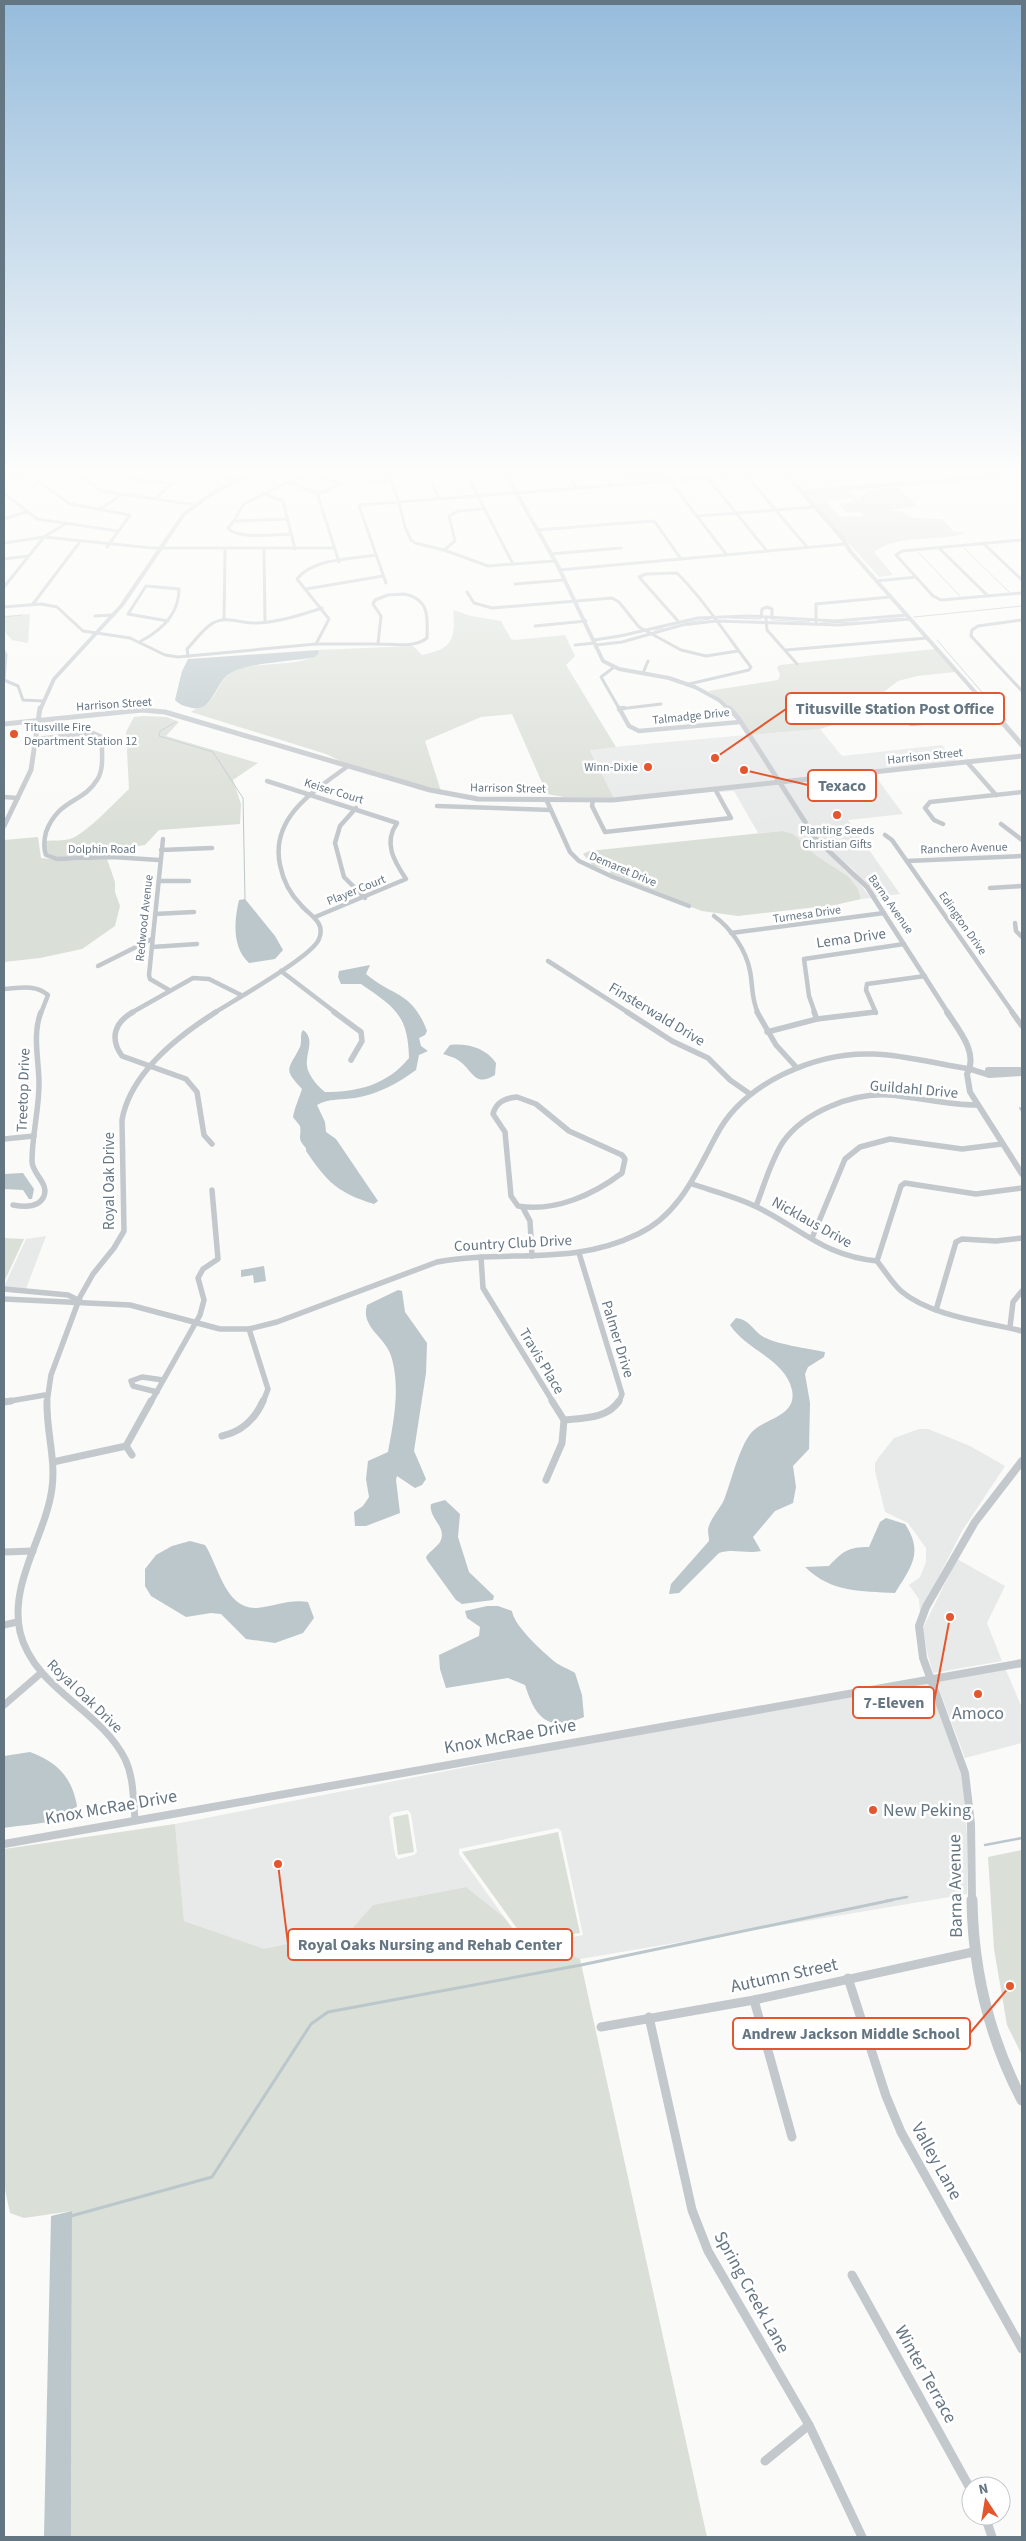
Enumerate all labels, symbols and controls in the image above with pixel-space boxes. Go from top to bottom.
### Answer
street label: Harrison Street [76,693,152,716]
callout: Titusville Station Post Office [786,693,1004,724]
text: Titusville Station Post Office [796,698,994,720]
street label: Talmadge Drive [652,704,731,729]
place label: Titusville Fire Department Station 12 [24,719,137,750]
marker: Titusville Fire Department Station 12 [8,728,20,740]
street label: Harrison Street [887,744,964,769]
place label: Winn-Dixie [584,759,638,776]
marker: Winn-Dixie [642,761,654,773]
callout: Texaco [808,770,876,801]
street label: Keiser Court [302,774,366,809]
text: Texaco [818,775,866,797]
street label: Harrison Street [470,779,546,798]
marker: Planting Seeds Christian Gifts [831,809,843,821]
place label: Planting Seeds Christian Gifts [800,822,874,853]
street label: Ranchero Avenue [920,838,1008,859]
street label: Dolphin Road [68,841,136,858]
street label: Demaret Drive [586,848,659,891]
street label: Player Court [324,871,388,910]
street label: Barna Avenue [864,871,917,938]
street label: Redwood Avenue [131,874,157,962]
street label: Edington Drive [934,888,991,958]
street label: Turnesa Drive [772,901,842,928]
street label: Lema Drive [815,923,887,954]
street label: Finsterwald Drive [605,977,709,1051]
street label: Treetop Drive [12,1048,35,1132]
street label: Guildahl Drive [869,1075,959,1104]
street label: Royal Oak Drive [99,1132,120,1230]
street label: Nicklaus Drive [768,1192,856,1253]
street label: Country Club Drive [454,1230,573,1257]
street label: Palmer Drive [596,1298,639,1380]
street label: Travis Place [514,1324,570,1398]
street label: Royal Oak Drive [42,1655,127,1738]
callout: 7-Eleven [853,1687,934,1718]
marker: Amoco [972,1688,984,1700]
text: 7-Eleven [864,1692,924,1714]
place label: Amoco [952,1701,1004,1726]
street label: Knox McRae Drive [442,1713,578,1760]
street label: Knox McRae Drive [43,1784,179,1831]
place label: New Peking [883,1798,971,1823]
marker: New Peking [867,1804,879,1816]
street label: Barna Avenue [942,1834,969,1938]
callout: Royal Oaks Nursing and Rehab Center [288,1929,572,1960]
text: Royal Oaks Nursing and Rehab Center [298,1934,563,1956]
street label: Autumn Street [728,1952,840,1999]
callout: Andrew Jackson Middle School [733,2018,970,2049]
text: Andrew Jackson Middle School [741,2023,960,2045]
street label: Valley Lane [905,2118,968,2204]
street label: Spring Creek Lane [708,2227,796,2358]
street label: Winter Terrace [888,2321,963,2428]
north arrow [961,2476,1011,2526]
text: N [977,2479,990,2500]

